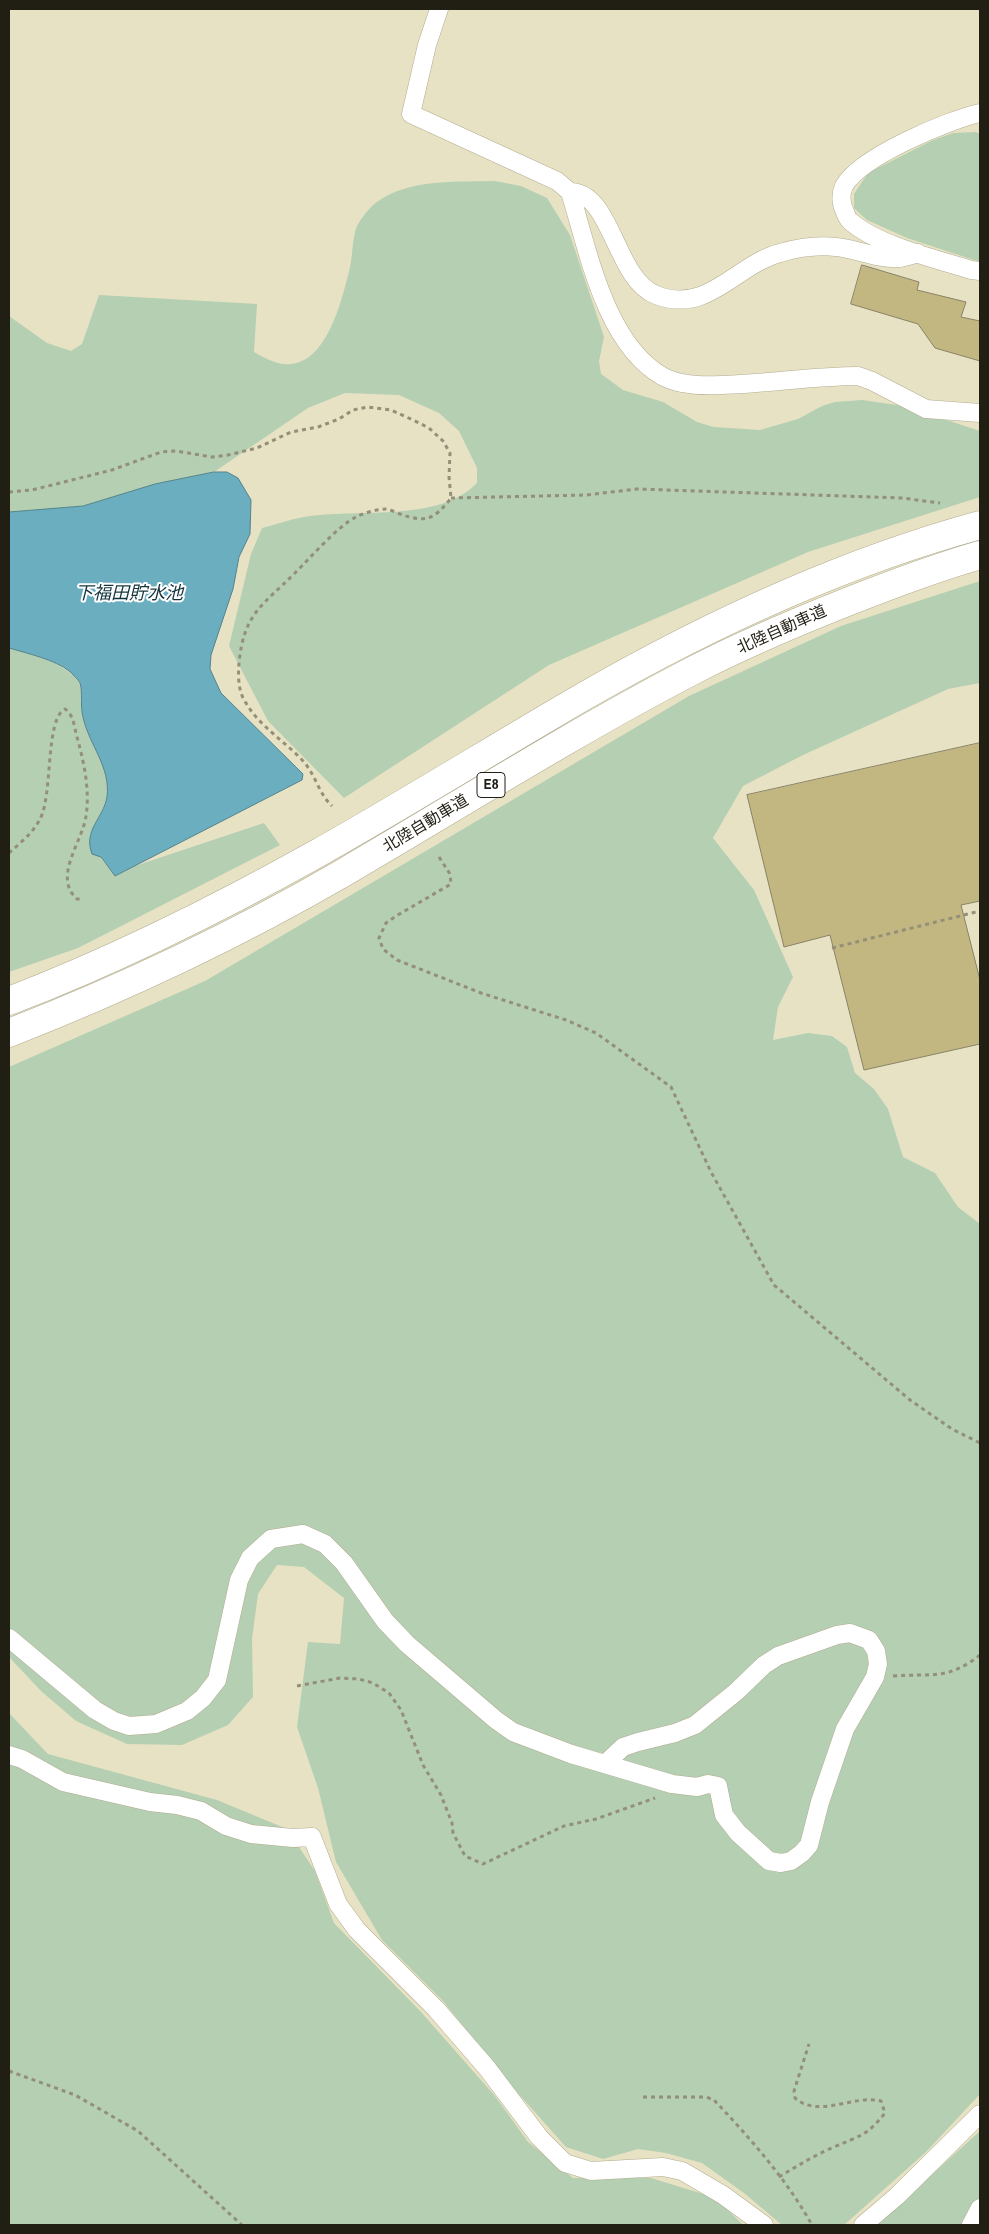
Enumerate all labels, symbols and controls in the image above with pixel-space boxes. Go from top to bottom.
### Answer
water label: 下福田貯水池 [75,583,183,605]
street label: 北陸自動車道 [734,602,830,658]
road number: E8 [477,772,505,798]
street label: 北陸自動車道 [380,791,472,857]

